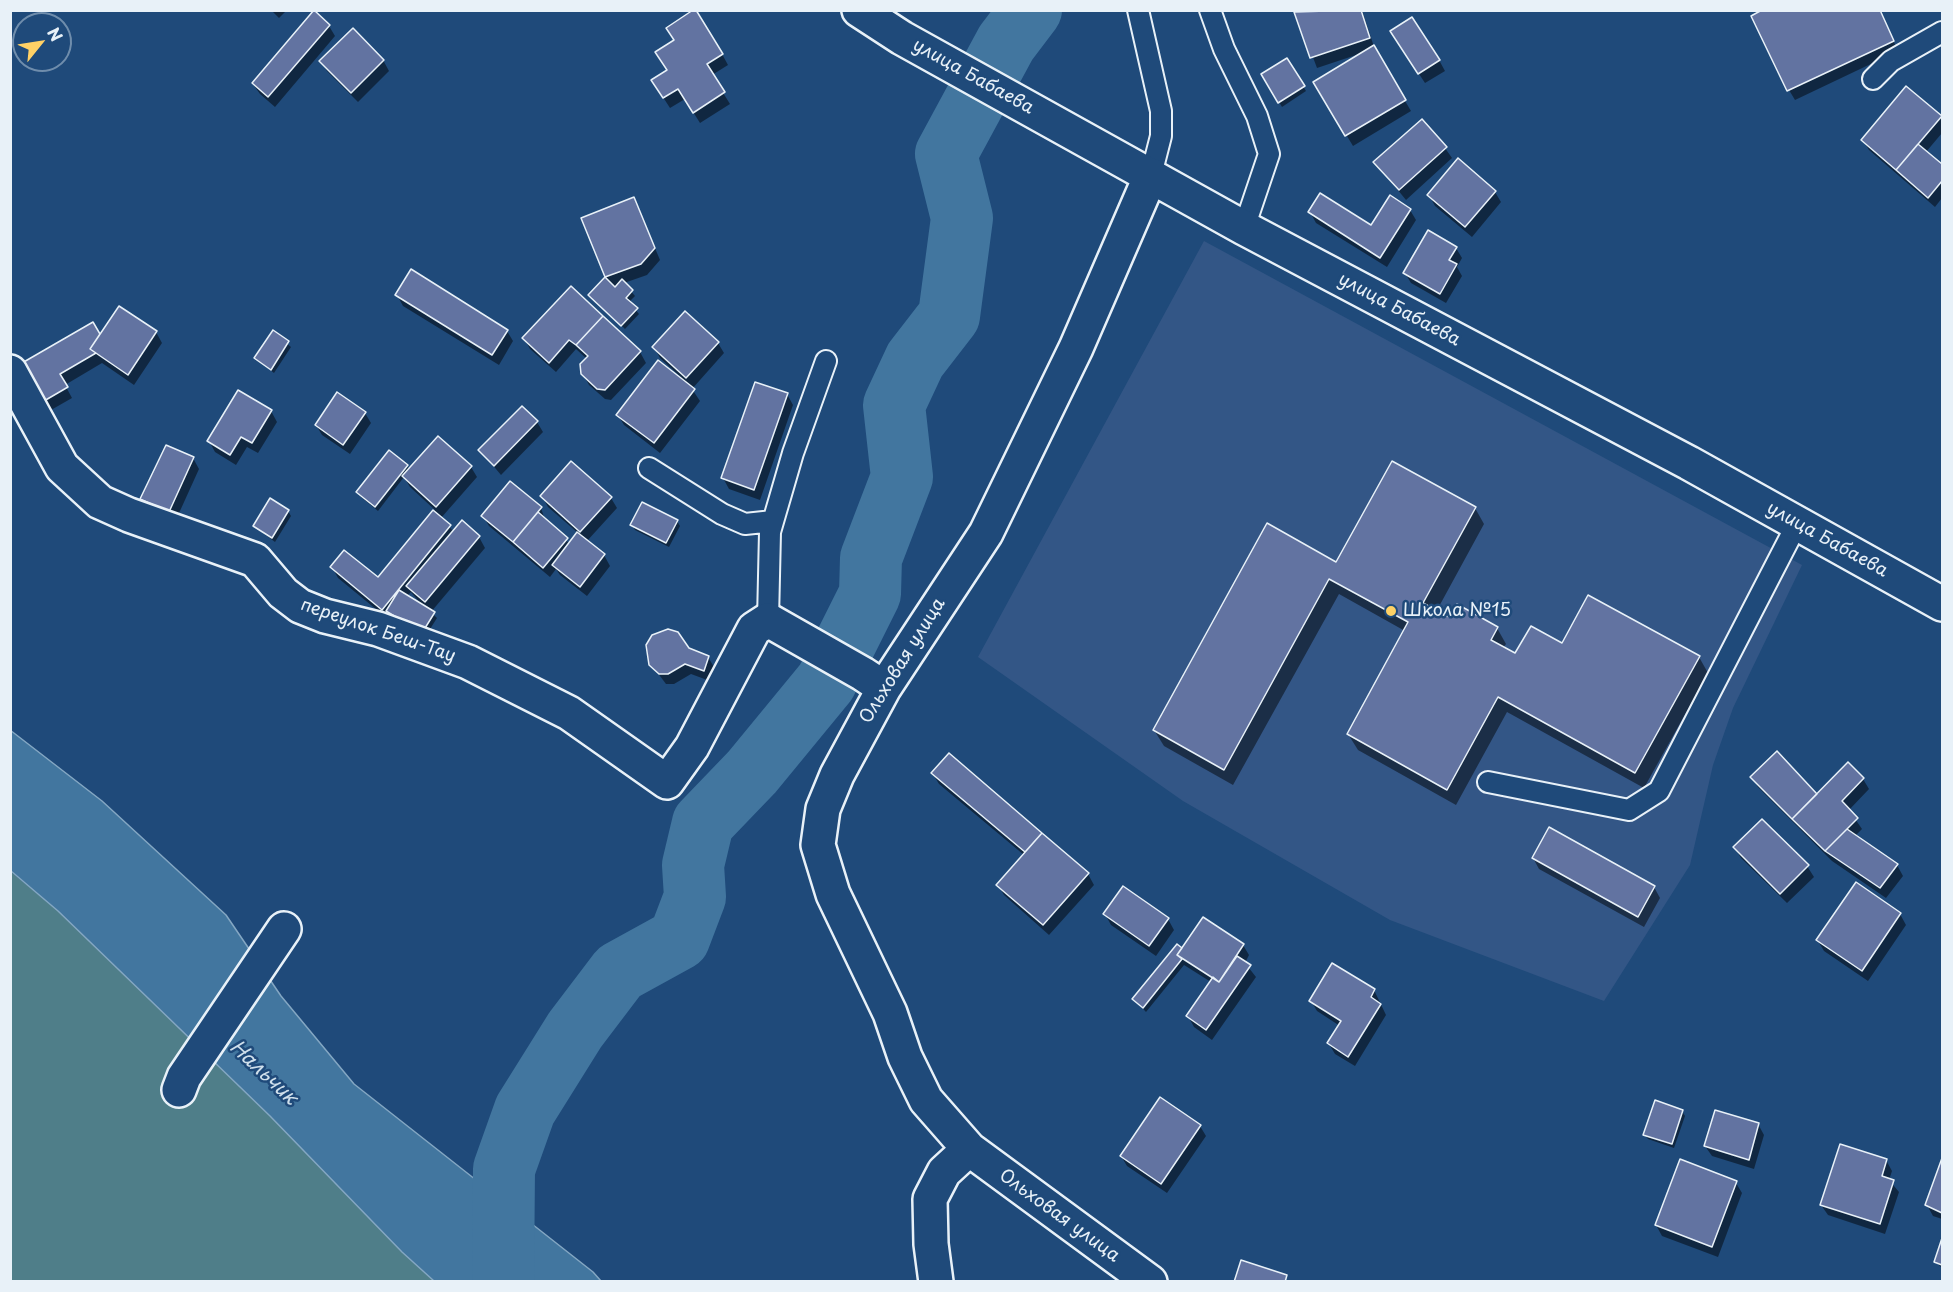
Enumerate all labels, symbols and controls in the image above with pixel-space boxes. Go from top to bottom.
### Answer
north arrow [12,12,72,72]
text: N [42,23,69,45]
street label: улица Бабаева [909,35,1037,119]
street label: улица Бабаева [1334,269,1464,351]
street label: улица Бабаева [1763,498,1891,582]
street label: переулок Беш-Тау [298,594,458,668]
street label: Ольховая улица [856,594,950,728]
place label: Школа №15 [1403,600,1511,622]
marker: Школа №15 [1384,604,1398,618]
water label: Нальчик [224,1036,302,1110]
street label: Ольховая улица [994,1165,1124,1267]

